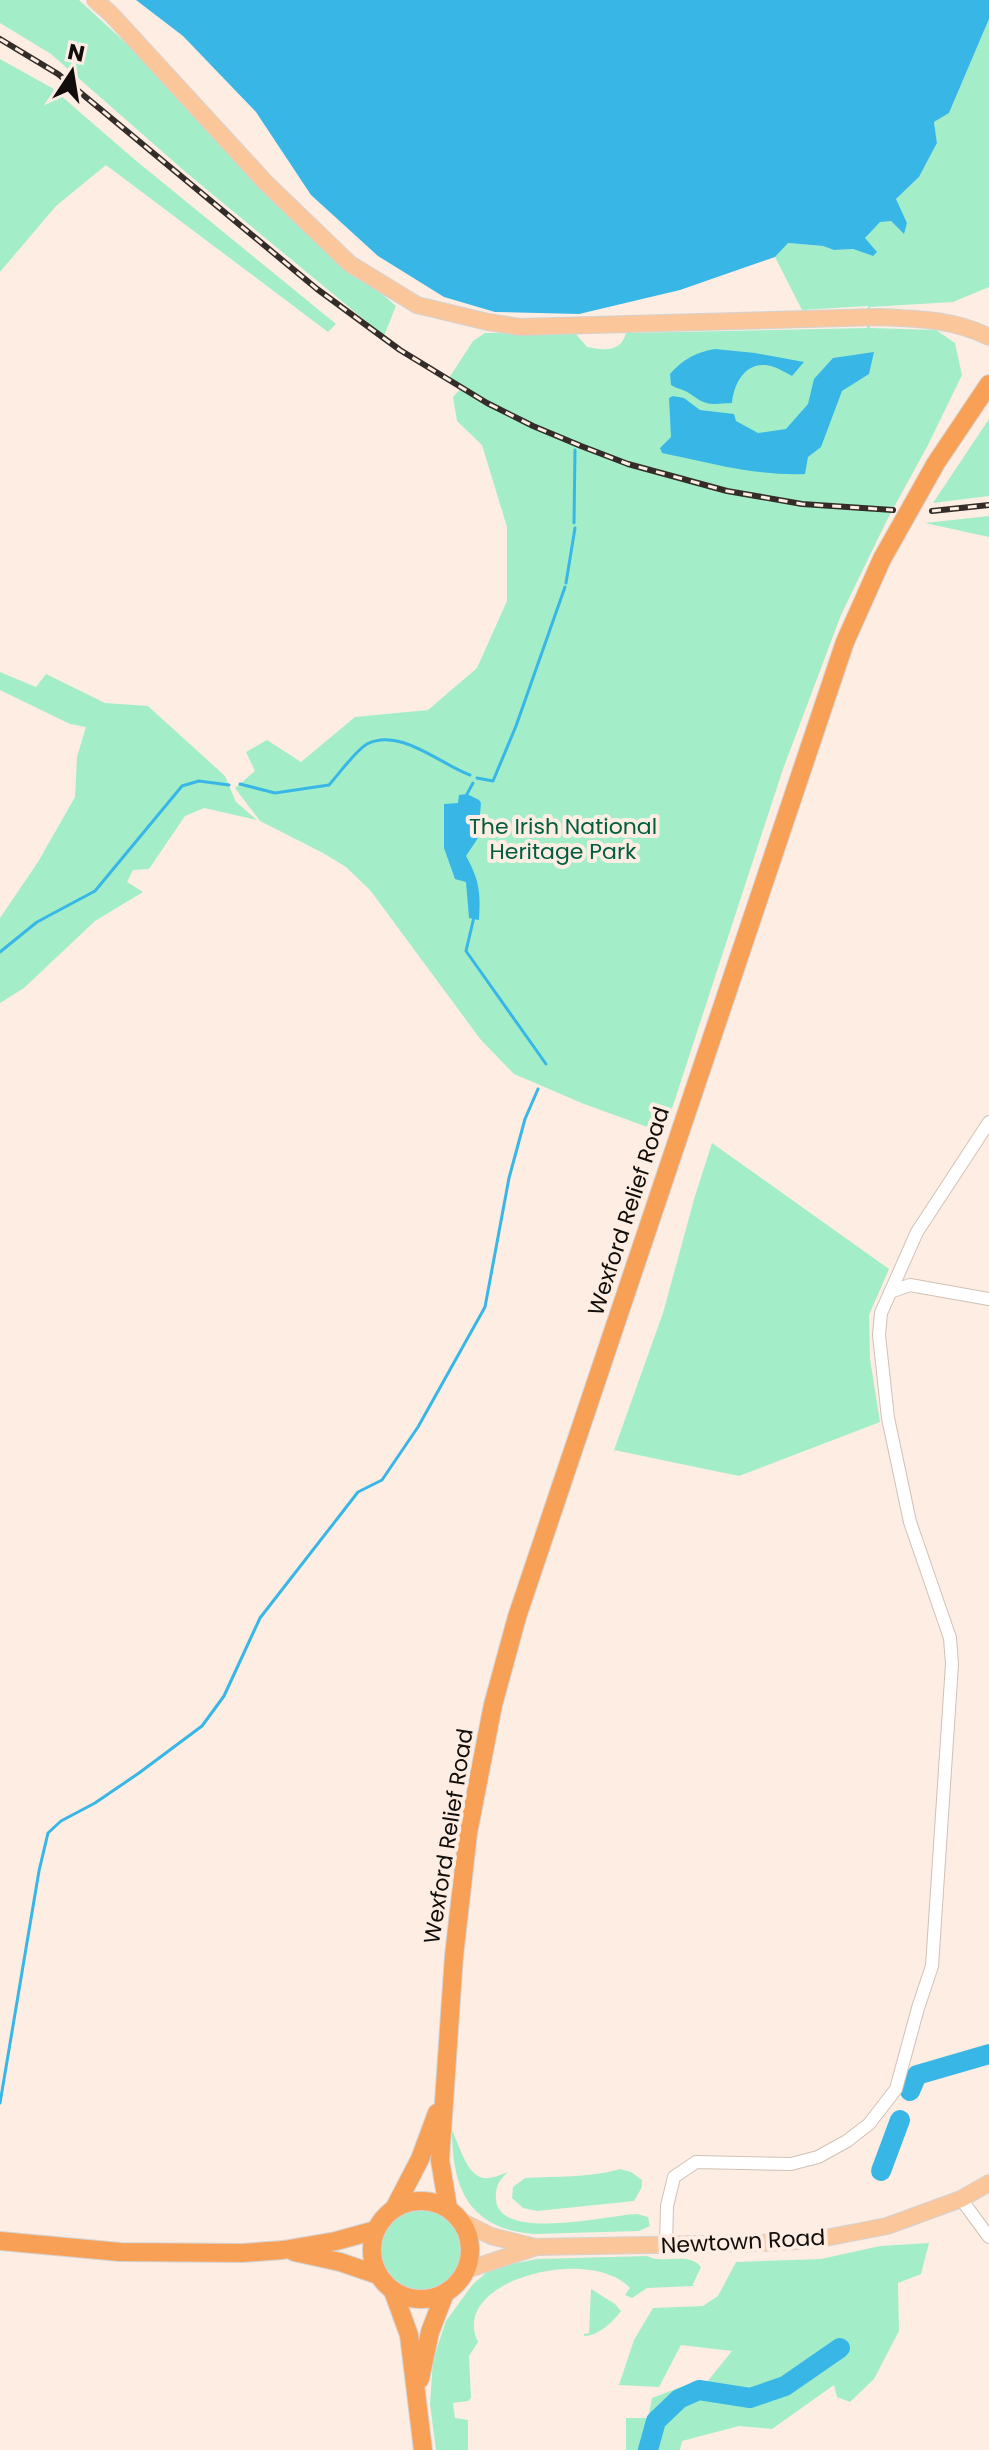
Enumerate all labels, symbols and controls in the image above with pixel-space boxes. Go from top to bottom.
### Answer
north arrow [32,32,112,112]
text: N [65,36,87,70]
park label: The Irish National Heritage Park [469,811,657,867]
street label: Wexford Relief Road [580,1103,677,1319]
street label: Wexford Relief Road [416,1726,481,1946]
street label: Newtown Road [660,2222,826,2261]

